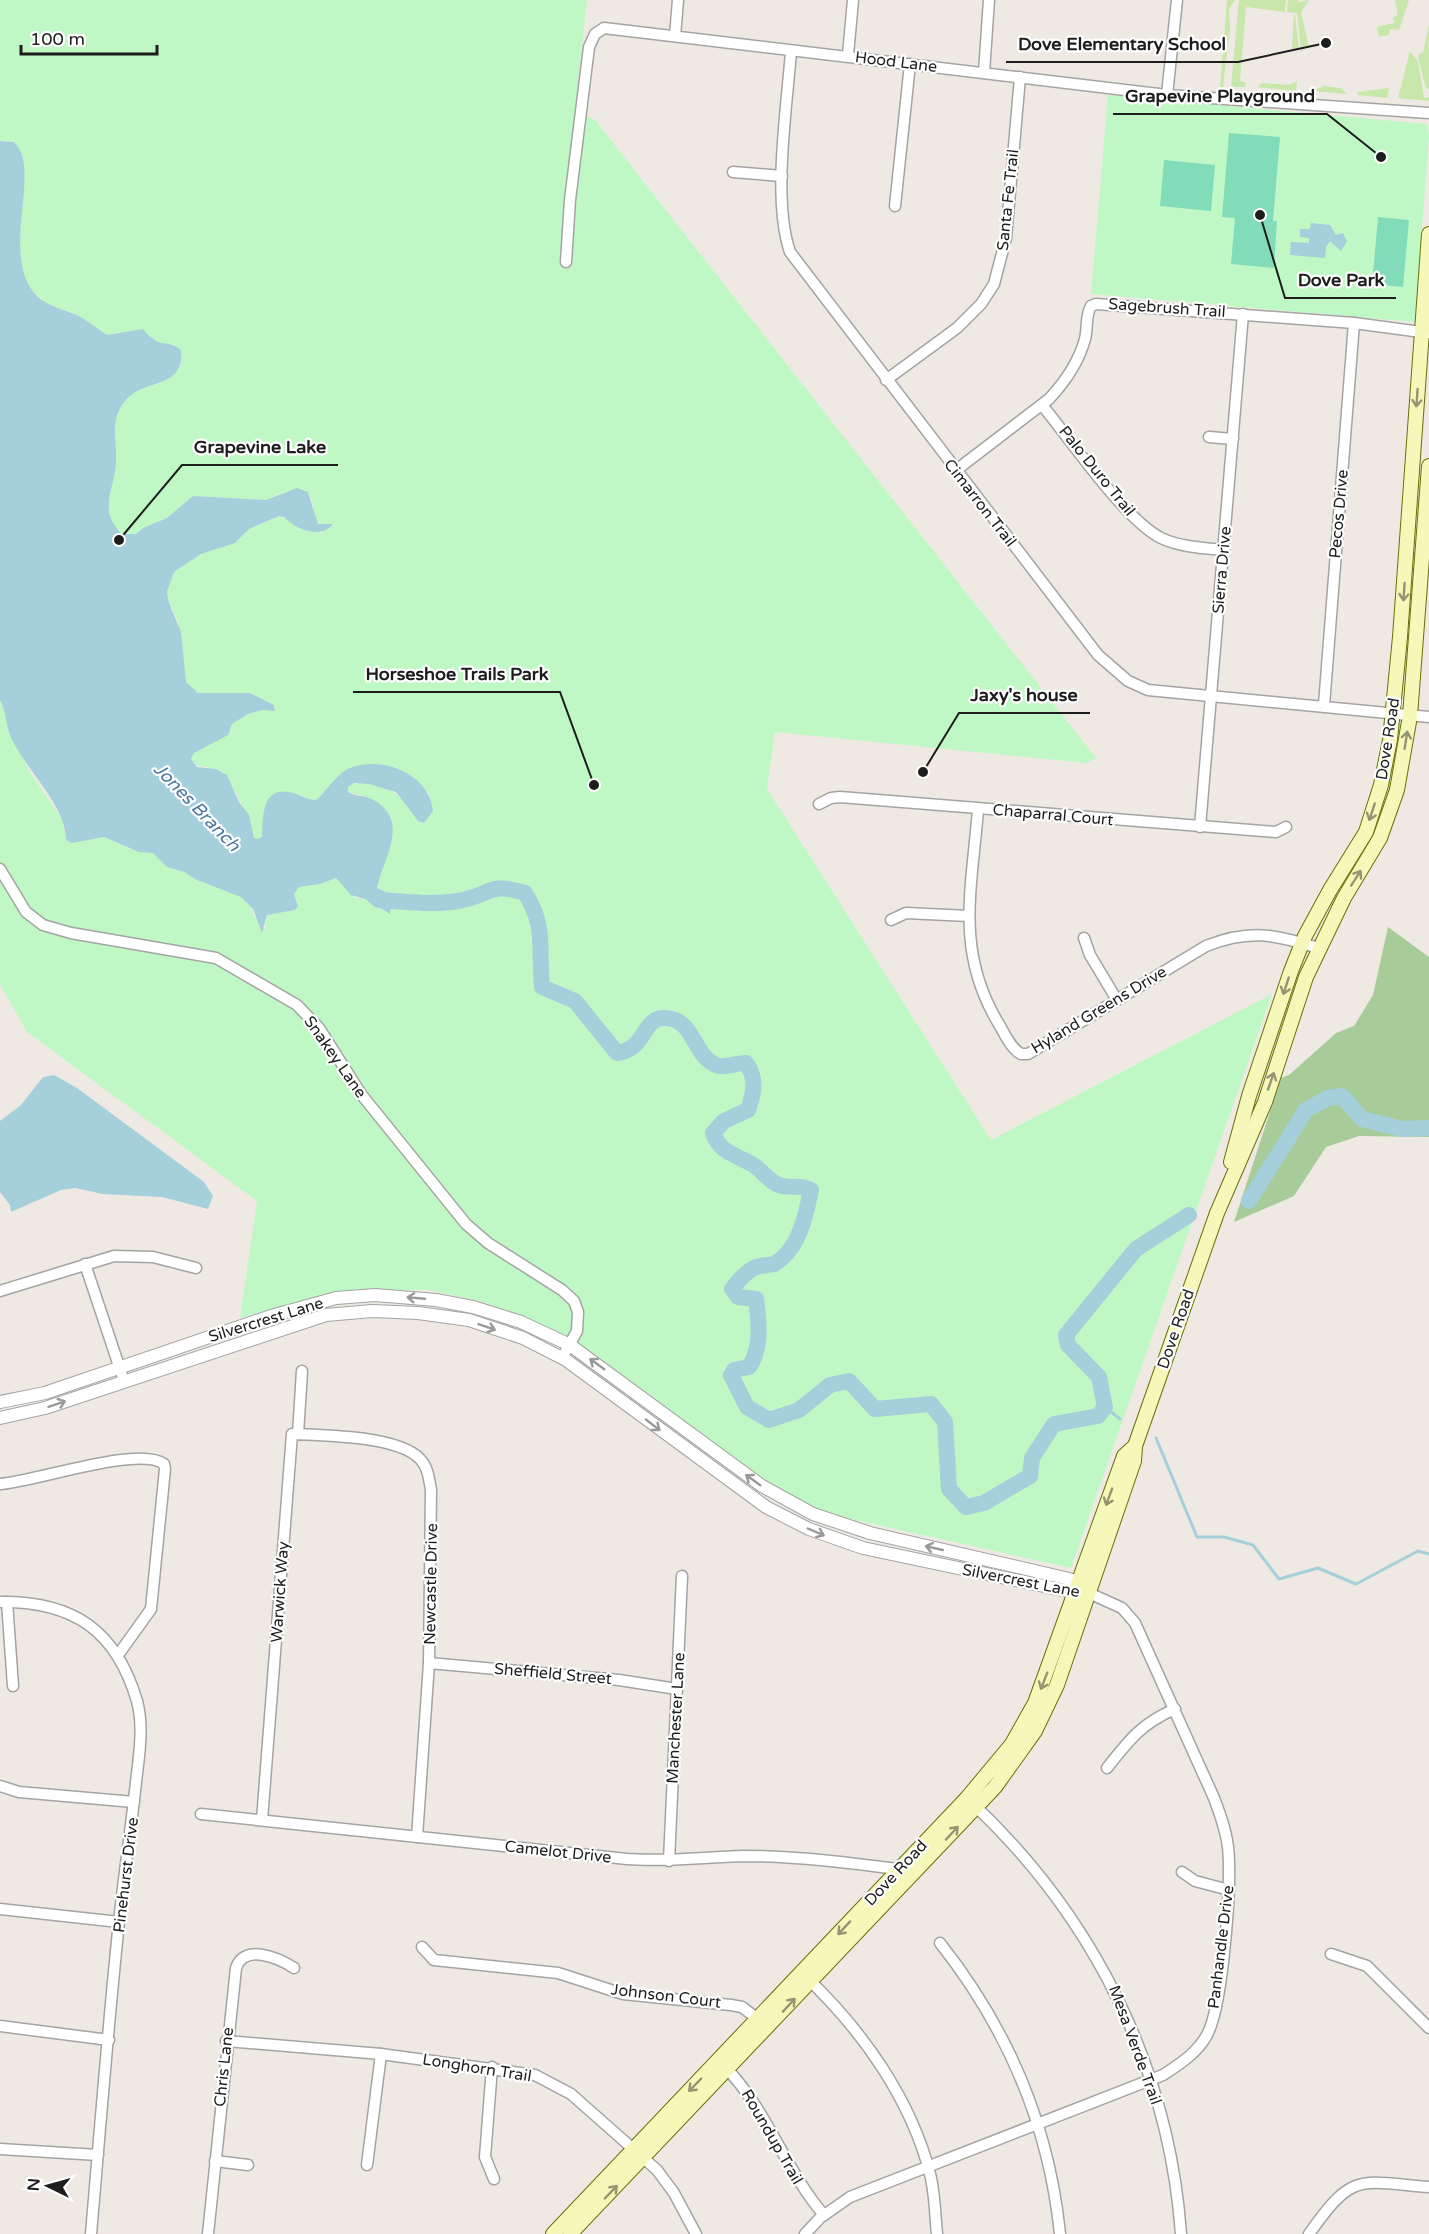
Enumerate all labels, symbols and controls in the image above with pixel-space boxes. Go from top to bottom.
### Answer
scale bar [21,18,158,56]
callout: Dove Elementary School [1006,26,1238,62]
text: 100 m [30,28,85,50]
text: Dove Elementary School [1018,33,1226,55]
street label: Hood Lane [854,47,938,77]
callout: Grapevine Playground [1113,78,1327,114]
text: Grapevine Playground [1125,85,1315,107]
street label: Santa Fe Trail [993,148,1023,252]
callout: Dove Park [1285,262,1396,298]
text: Dove Park [1298,269,1385,291]
street label: Sagebrush Trail [1108,294,1226,322]
one-way arrow [1412,387,1423,407]
street label: Palo Duro Trail [1054,422,1140,520]
callout: Grapevine Lake [182,429,338,465]
text: Grapevine Lake [194,436,326,458]
street label: Cimarron Trail [939,455,1021,551]
street label: Pecos Drive [1325,469,1353,559]
street label: Sierra Drive [1208,526,1236,614]
one-way arrow [1398,582,1409,602]
callout: Horseshoe Trails Park [353,656,560,692]
text: Horseshoe Trails Park [365,663,549,685]
callout: Jaxy's house [959,677,1090,713]
text: Jaxy's house [969,684,1078,706]
street label: Dove Road [1372,696,1404,782]
one-way arrow [1401,731,1412,750]
water label: Jones Branch [149,758,245,857]
street label: Chaparral Court [992,800,1114,830]
one-way arrow [1366,802,1377,821]
one-way arrow [1350,871,1362,887]
street label: Hyland Greens Drive [1028,962,1170,1058]
one-way arrow [1280,976,1291,995]
street label: Snakey Lane [299,1012,371,1102]
one-way arrow [1267,1072,1278,1091]
street label: Dove Road [1153,1286,1199,1372]
one-way arrow [406,1292,426,1303]
street label: Silvercrest Lane [206,1293,326,1347]
one-way arrow [477,1322,496,1333]
one-way arrow [589,1358,605,1370]
one-way arrow [47,1398,66,1409]
one-way arrow [645,1419,661,1432]
one-way arrow [746,1473,762,1486]
one-way arrow [1103,1487,1114,1506]
street label: Newcastle Drive [420,1523,442,1645]
one-way arrow [807,1527,825,1538]
street label: Warwick Way [266,1540,294,1643]
one-way arrow [925,1541,944,1553]
street label: Silvercrest Lane [961,1560,1081,1602]
street label: Manchester Lane [663,1652,689,1784]
street label: Sheffield Street [493,1659,613,1689]
one-way arrow [1038,1671,1049,1689]
street label: Pinehurst Drive [109,1816,143,1934]
one-way arrow [944,1825,959,1840]
street label: Camelot Drive [504,1836,612,1868]
street label: Dove Road [860,1836,932,1910]
street label: Panhandle Drive [1204,1884,1238,2010]
one-way arrow [837,1921,851,1936]
street label: Johnson Court [610,1979,722,2013]
street label: Mesa Verde Trail [1104,1983,1166,2107]
one-way arrow [782,1998,796,2013]
street label: Chris Lane [210,2026,238,2108]
street label: Longhorn Trail [421,2050,533,2086]
one-way arrow [688,2077,702,2092]
street label: Roundup Trail [737,2086,807,2188]
north arrow [18,2156,78,2216]
text: N [24,2178,45,2192]
one-way arrow [604,2184,618,2199]

